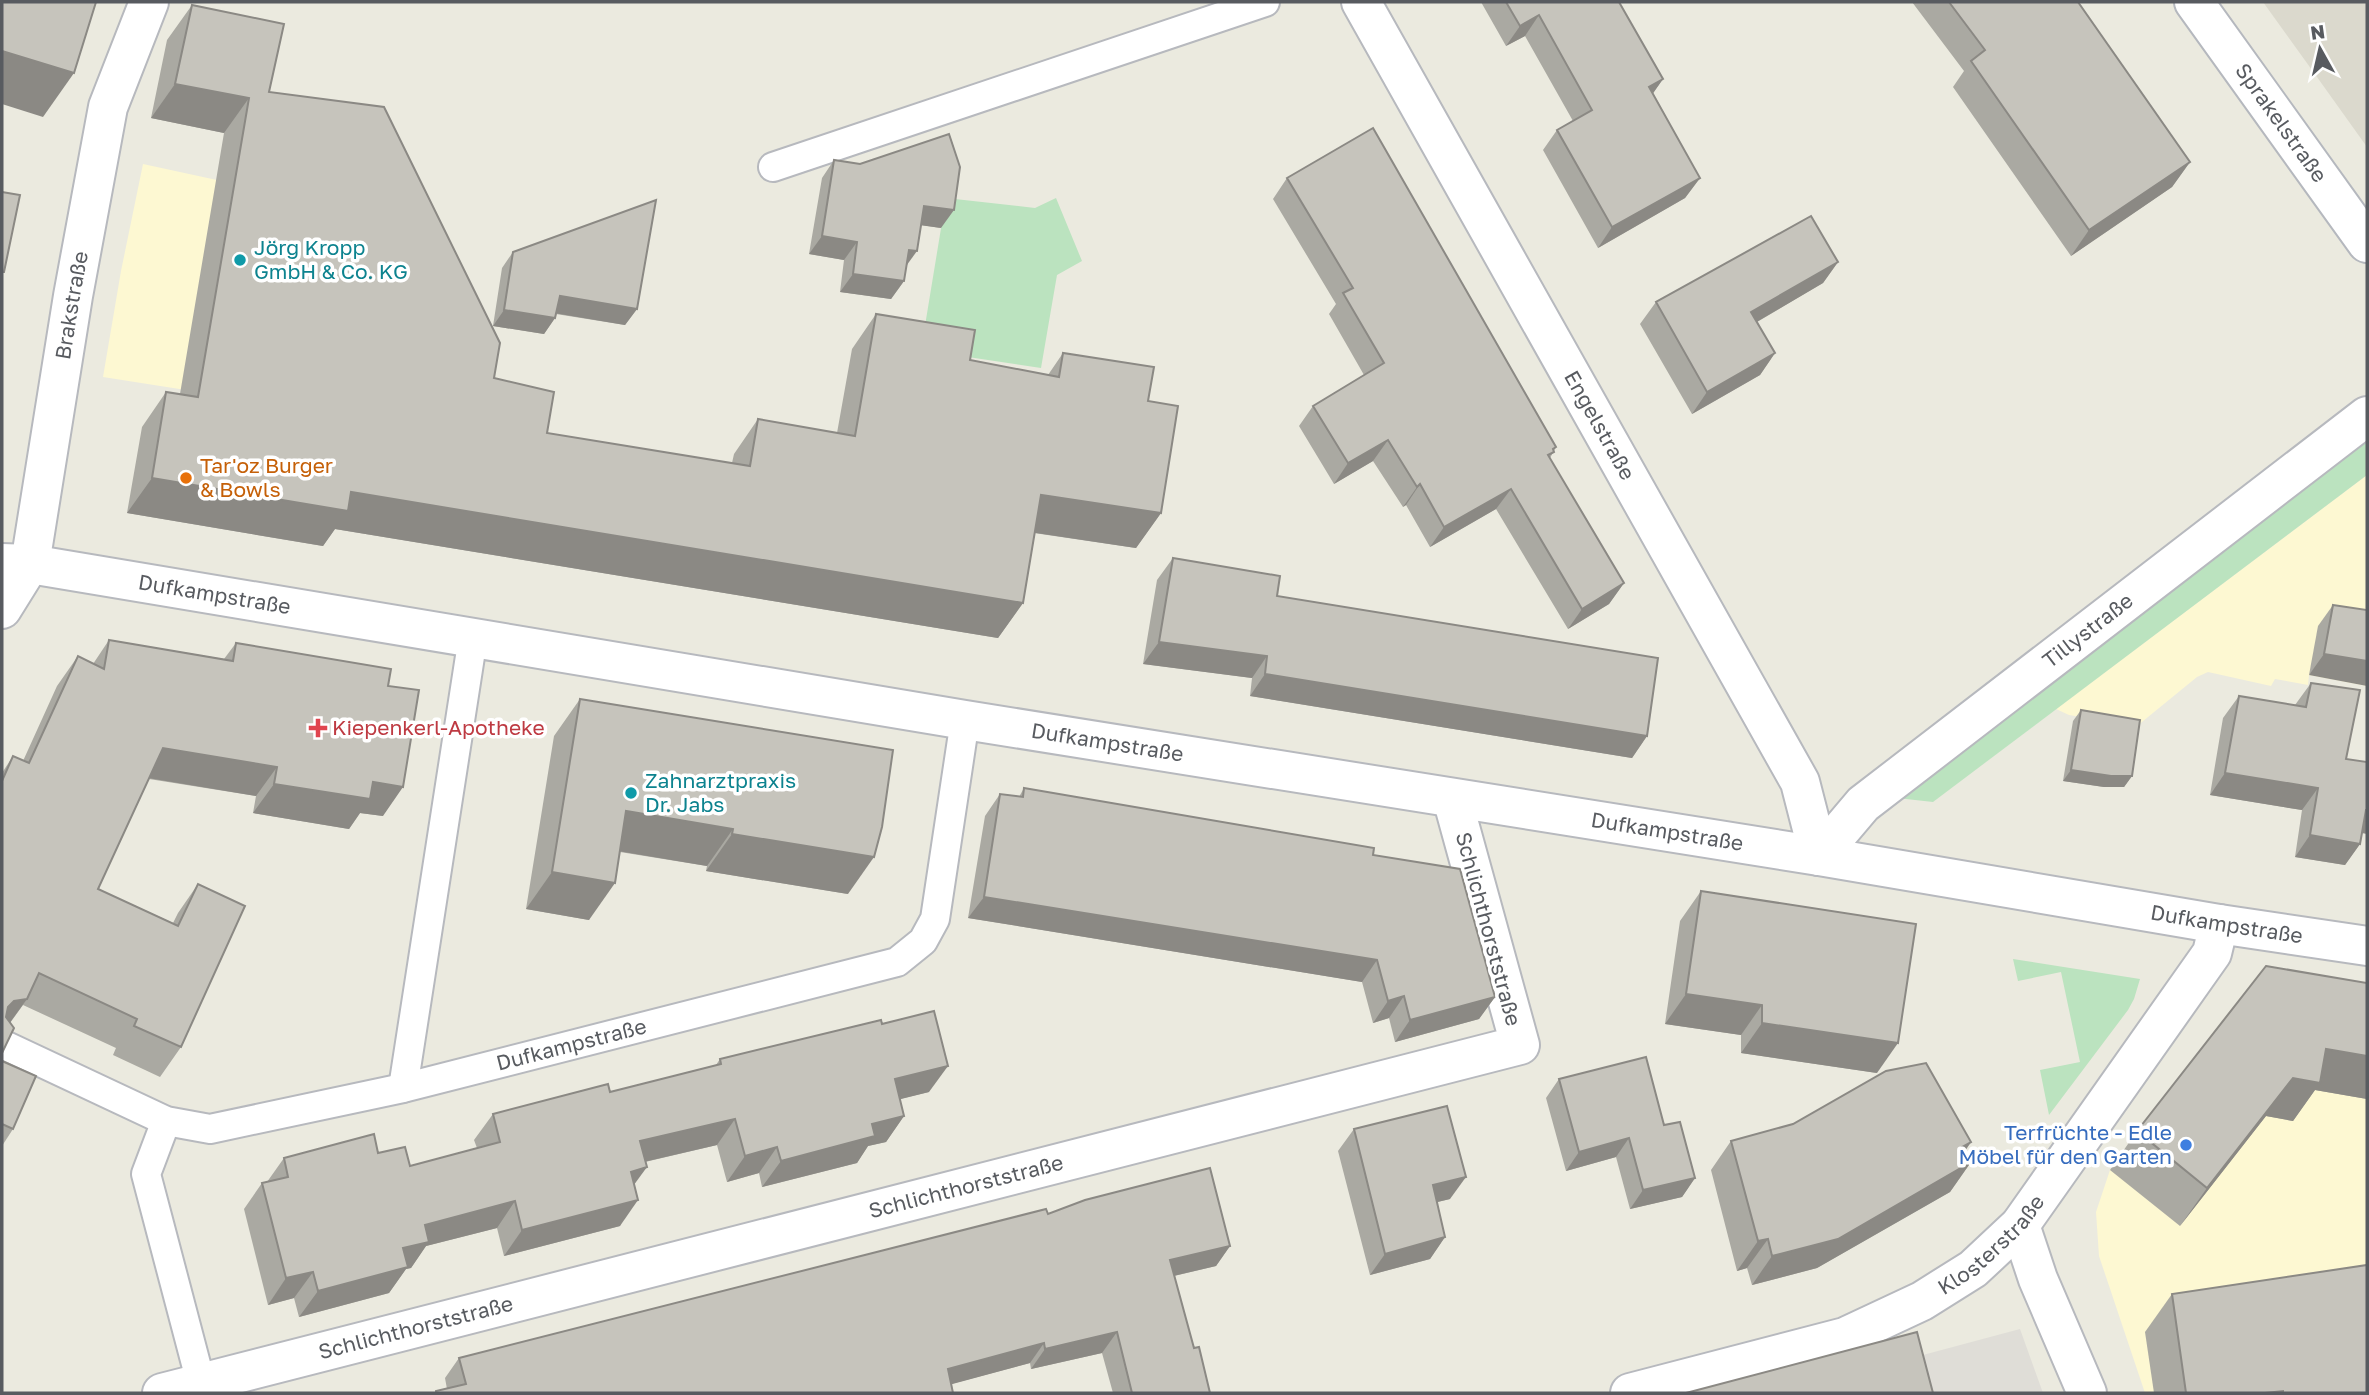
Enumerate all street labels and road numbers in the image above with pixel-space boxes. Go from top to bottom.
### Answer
street label: Sprakelstraße [2230,58,2333,187]
street label: Brakstraße [49,249,93,361]
street label: Engelstraße [1559,366,1641,484]
street label: Dufkampstraße [137,568,293,619]
street label: Tillystraße [2037,587,2138,673]
street label: Dufkampstraße [1029,717,1185,767]
street label: Dufkampstraße [1589,806,1745,856]
street label: Schlichthorststraße [1451,829,1527,1029]
street label: Dufkampstraße [2149,899,2305,948]
street label: Dufkampstraße [493,1012,649,1076]
street label: Schlichthorststraße [866,1149,1066,1223]
street label: Klosterstraße [1933,1189,2049,1300]
street label: Schlichthorststraße [316,1290,516,1364]

